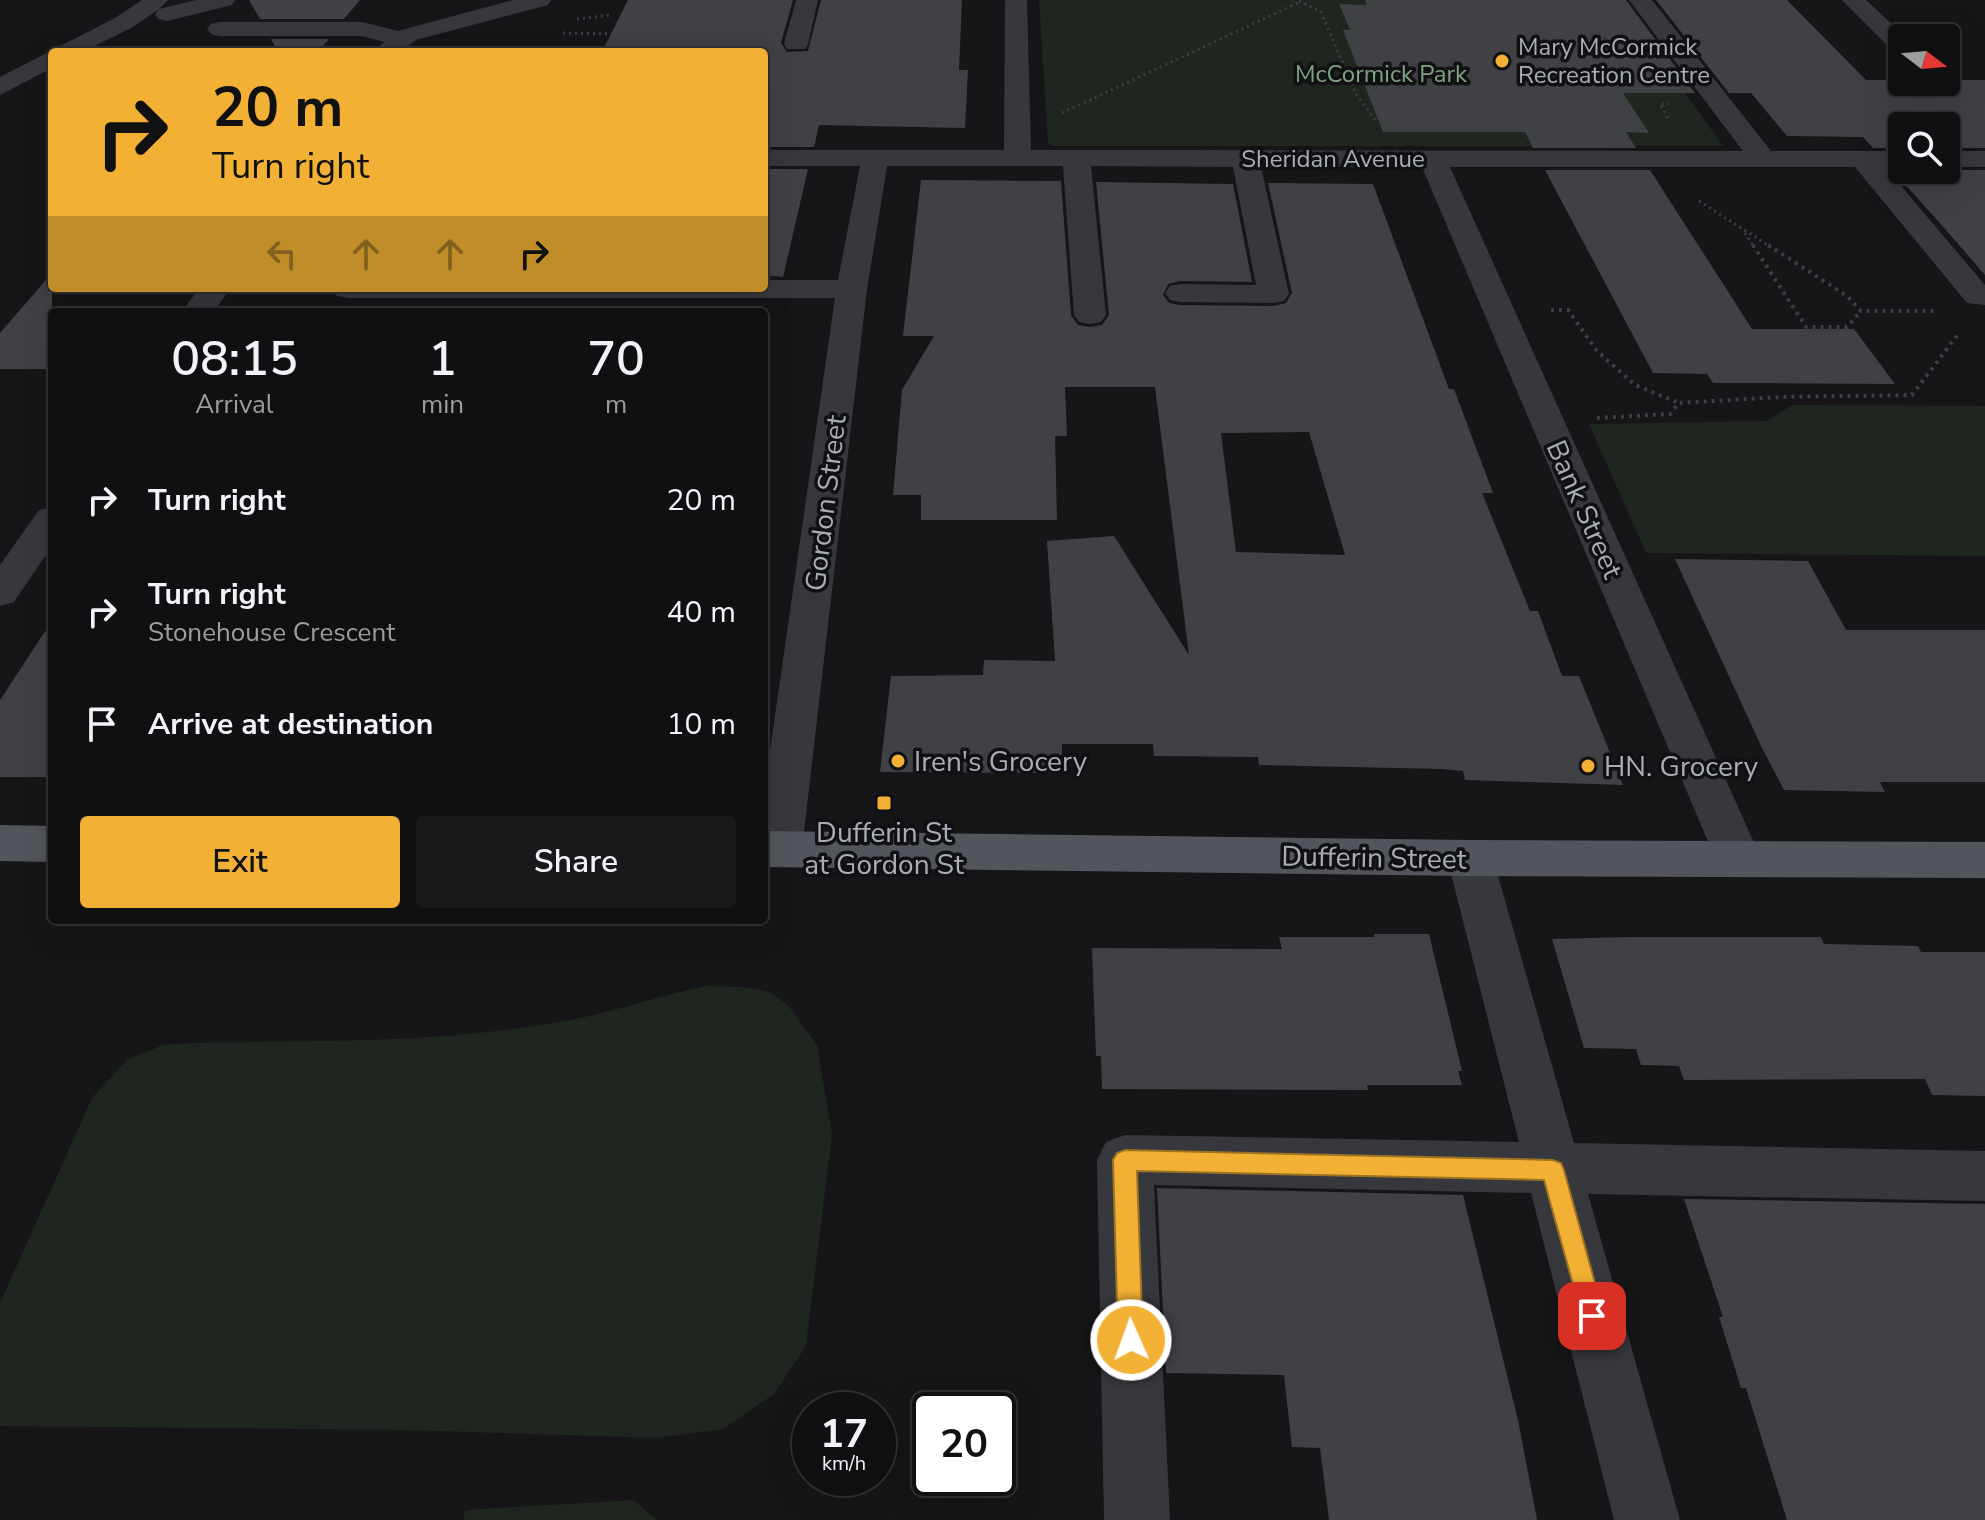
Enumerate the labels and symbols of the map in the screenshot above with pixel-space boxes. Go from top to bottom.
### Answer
north arrow [1888,24,1960,96]
place label: Mary McCormick Recreation Centre [1518,31,1710,91]
marker: Mary McCormick Recreation Centre [1493,52,1511,70]
park label: McCormick Park [1295,58,1468,90]
street label: Sheridan Avenue [1241,143,1425,175]
street label: Gordon Street [796,413,856,593]
street label: Bank Street [1537,434,1631,585]
place label: Iren's Grocery [914,743,1088,781]
place label: HN. Grocery [1604,748,1759,786]
marker: Iren's Grocery [889,752,907,770]
marker: HN. Grocery [1579,757,1597,775]
marker: Dufferin St at Gordon St [875,794,893,812]
place label: Dufferin St at Gordon St [804,814,964,884]
street label: Dufferin Street [1281,837,1467,879]
pin [1558,1282,1626,1350]
position arrow [1089,1298,1173,1382]
speed limit sign: 20 [912,1392,1016,1496]

